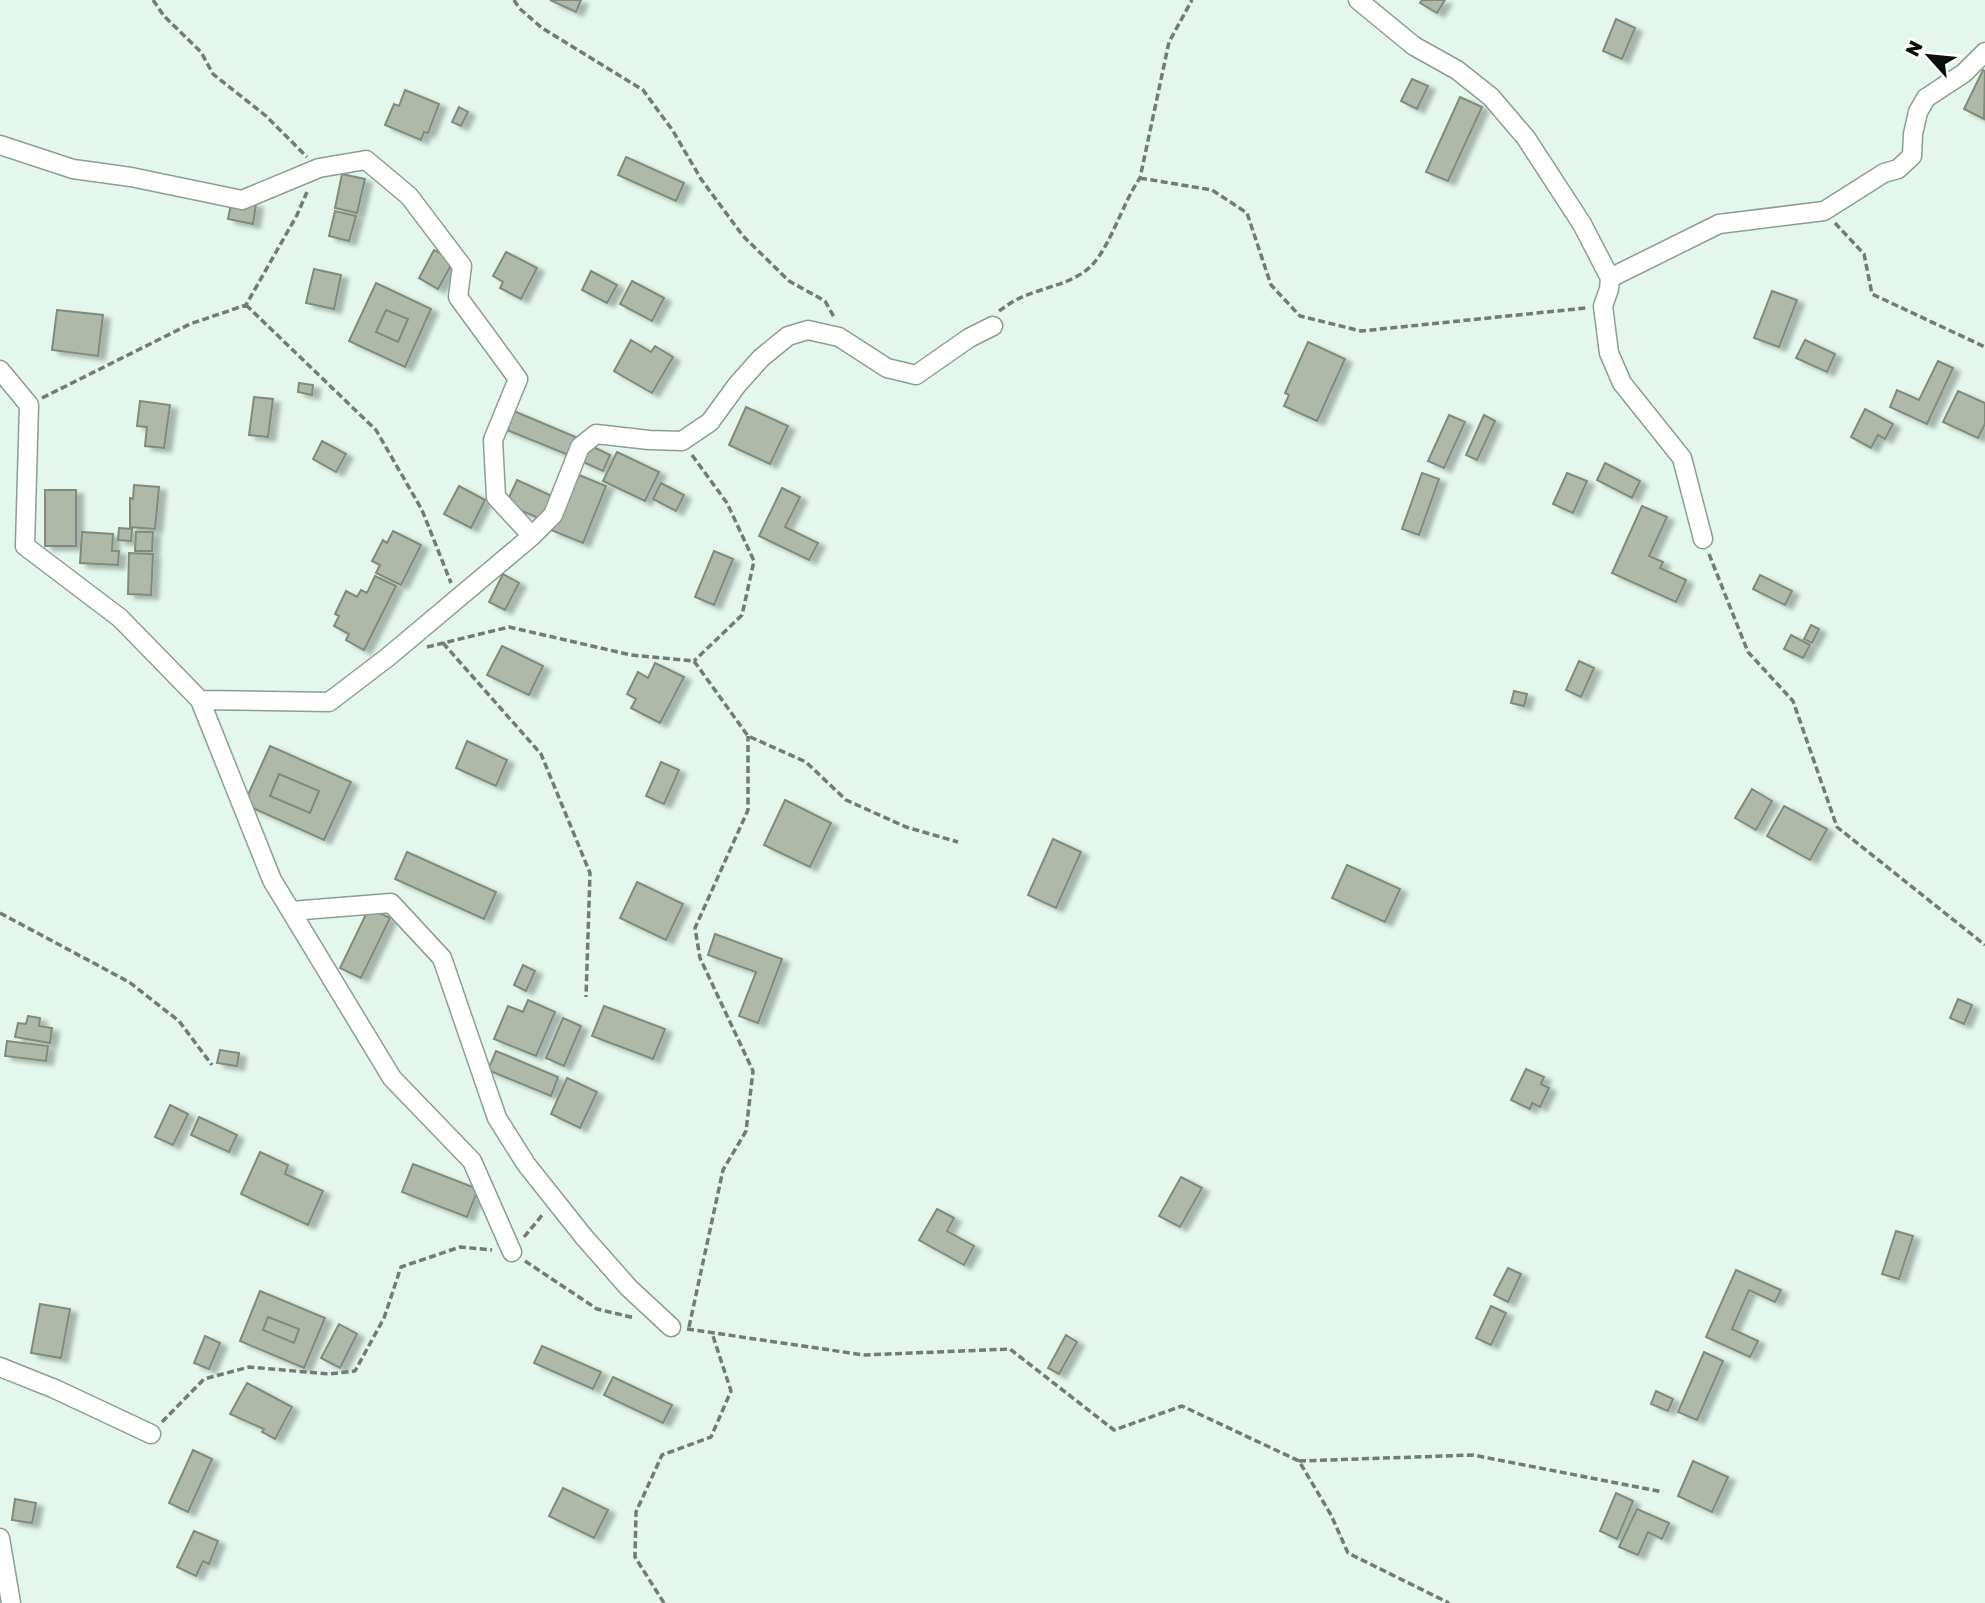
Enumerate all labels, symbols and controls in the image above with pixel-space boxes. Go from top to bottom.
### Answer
north arrow [1894,21,1964,91]
text: N [1900,36,1927,60]

